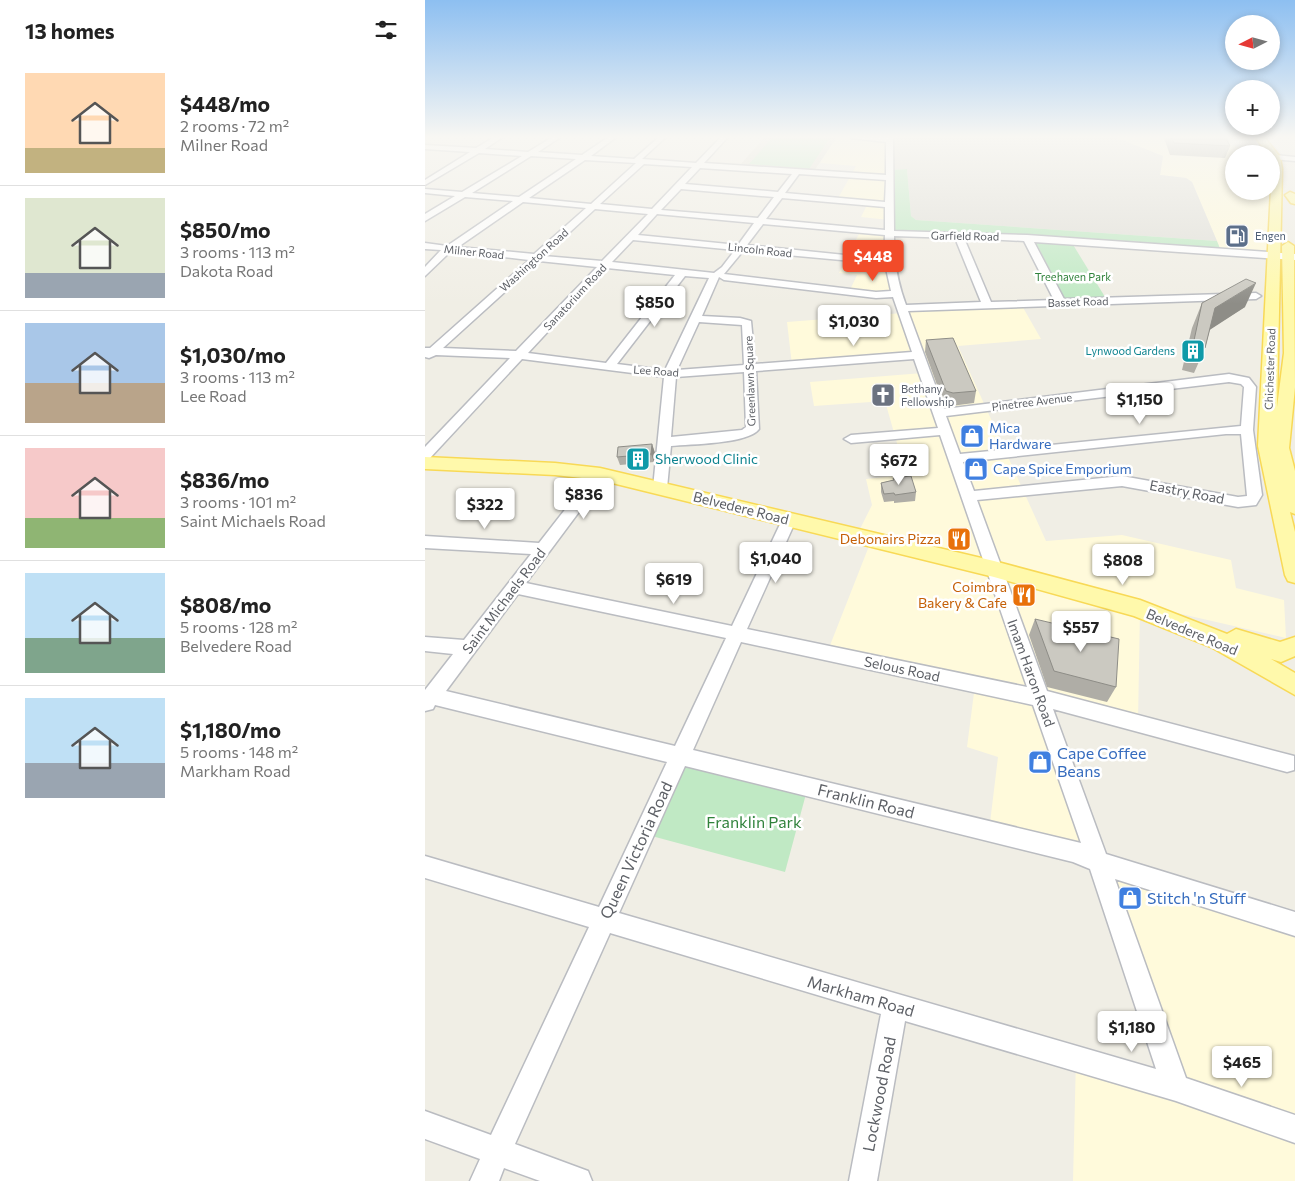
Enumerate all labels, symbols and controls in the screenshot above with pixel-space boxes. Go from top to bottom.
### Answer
north arrow [1225,15,1280,70]
map controls [1225,15,1280,200]
icon: filters [372,16,400,44]
text: 13 homes [25,18,115,43]
button: + [1225,80,1280,135]
text: $448/mo [180,91,270,116]
icon: home [65,93,125,153]
text: 2 rooms · 72 m² [180,116,289,135]
text: Milner Road [180,135,268,154]
button: − [1225,145,1280,200]
text: $850/mo [180,217,271,242]
icon: home [65,218,125,278]
fuel station icon: Engen [1224,223,1250,249]
street label: Washington Road [497,225,571,294]
street label: Garfield Road [931,228,999,243]
place label: Engen [1255,229,1286,242]
street label: Lincoln Road [727,240,793,259]
pin: $448 [843,240,903,282]
text: 3 rooms · 113 m² [180,242,295,261]
street label: Milner Road [443,242,505,261]
text: $448 [854,246,892,265]
text: Dakota Road [180,261,273,280]
street label: Sanatorium Road [541,261,609,333]
park label: Treehaven Park [1035,270,1111,283]
pin: $850 [625,286,685,328]
text: $850 [635,292,675,311]
street label: Basset Road [1047,294,1109,309]
pin: $1,030 [813,304,895,347]
text: $1,030 [829,311,879,330]
street label: Chichester Road [1262,328,1277,410]
street label: Greenlawn Square [741,335,758,427]
building icon: Lynwood Gardens [1180,338,1206,364]
text: $1,030/mo [180,342,286,367]
icon: home [65,343,125,403]
place label: Lynwood Gardens [1085,344,1175,357]
street label: Lee Road [633,362,679,379]
text: 3 rooms · 113 m² [180,367,295,386]
church icon: Bethany Fellowship [870,382,896,408]
place label: Bethany Fellowship [901,382,954,408]
pin: $1,150 [1099,382,1181,425]
text: Lee Road [180,386,246,405]
text: $1,150 [1117,389,1163,408]
street label: Pinetree Avenue [991,390,1073,413]
place label: Mica Hardware [989,419,1051,452]
shop icon: Mica Hardware [959,423,985,449]
pin: $672 [869,444,929,486]
building icon: Sherwood Clinic [625,446,651,472]
place label: Sherwood Clinic [655,450,758,467]
text: $672 [881,450,917,469]
shop icon: Cape Spice Emporium [963,456,989,482]
place label: Cape Spice Emporium [993,460,1132,477]
text: $836/mo [180,467,269,492]
icon: home [65,468,125,528]
street label: Eastry Road [1148,476,1226,507]
pin: $836 [554,478,614,520]
text: $836 [565,484,603,503]
street label: Belvedere Road [692,487,791,528]
pin: $322 [455,488,515,530]
text: 3 rooms · 101 m² [180,492,296,511]
text: $322 [467,494,503,513]
text: Saint Michaels Road [180,511,326,530]
restaurant icon: Debonairs Pizza [946,526,972,552]
place label: Debonairs Pizza [840,530,941,547]
pin: $1,040 [735,542,817,584]
pin: $808 [1093,544,1153,586]
street label: Saint Michaels Road [458,545,549,657]
text: $1,040 [750,548,802,567]
text: $808 [1103,550,1143,569]
pin: $619 [644,562,704,605]
text: $619 [656,569,692,588]
place label: Coimbra Bakery & Cafe [918,578,1007,611]
restaurant icon: Coimbra Bakery & Cafe [1011,582,1037,608]
text: $808/mo [180,592,271,617]
icon: home [65,593,125,653]
street label: Belvedere Road [1144,605,1241,658]
pin: $557 [1051,610,1111,653]
text: 5 rooms · 128 m² [180,617,297,636]
street label: Imam Haron Road [1004,617,1059,729]
text: $557 [1063,617,1099,636]
text: Belvedere Road [180,636,292,655]
street label: Selous Road [863,652,942,685]
text: $1,180/mo [180,717,281,742]
icon: home [65,718,125,778]
text: 5 rooms · 148 m² [180,742,298,761]
place label: Cape Coffee Beans [1057,743,1146,780]
shop icon: Cape Coffee Beans [1027,749,1053,775]
text: Markham Road [180,761,291,780]
street label: Queen Victoria Road [595,778,676,922]
street label: Franklin Road [816,779,917,822]
park label: Franklin Park [706,812,802,831]
shop icon: Stitch 'n Stuff [1117,885,1143,911]
place label: Stitch 'n Stuff [1147,888,1247,907]
street label: Markham Road [805,971,917,1020]
pin: $1,180 [1091,1010,1173,1053]
text: $1,180 [1108,1017,1156,1036]
street label: Lockwood Road [858,1035,899,1153]
pin: $465 [1212,1046,1272,1088]
text: $465 [1223,1052,1261,1071]

